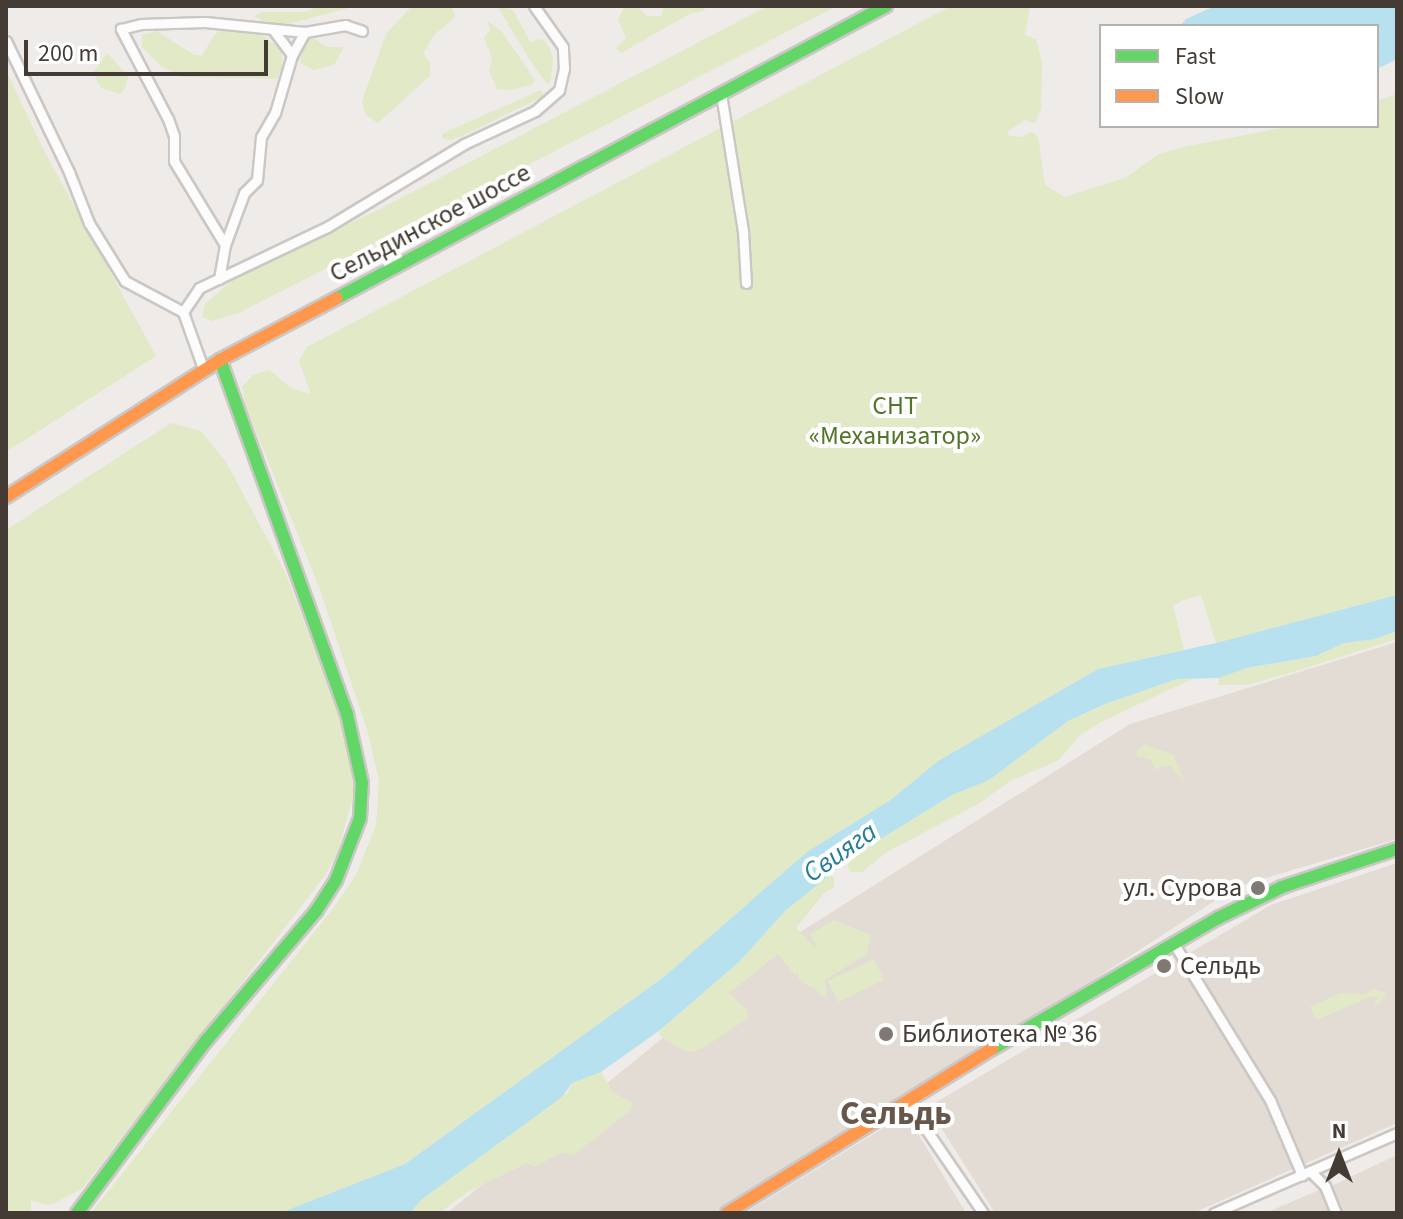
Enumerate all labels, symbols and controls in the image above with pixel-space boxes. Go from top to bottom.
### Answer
scale bar [28,24,272,74]
legend [1099,24,1379,128]
text: 200 m [38,36,98,71]
text: Fast [1175,39,1216,74]
text: Slow [1175,79,1224,114]
street label: Сельдинское шоссе [324,157,536,289]
park label: СНТ «Механизатор» [809,390,981,452]
water label: Свияга [797,815,883,889]
place label: ул. Сурова [1123,872,1242,904]
marker: ул. Сурова [1249,879,1267,897]
place label: Сельдь [1180,950,1261,982]
marker: Сельдь [1155,957,1173,975]
place label: Библиотека № 36 [902,1018,1097,1050]
marker: Библиотека № 36 [877,1025,895,1043]
district label: Сельдь [840,1094,952,1134]
north arrow [1299,1115,1379,1195]
text: N [1332,1115,1346,1147]

